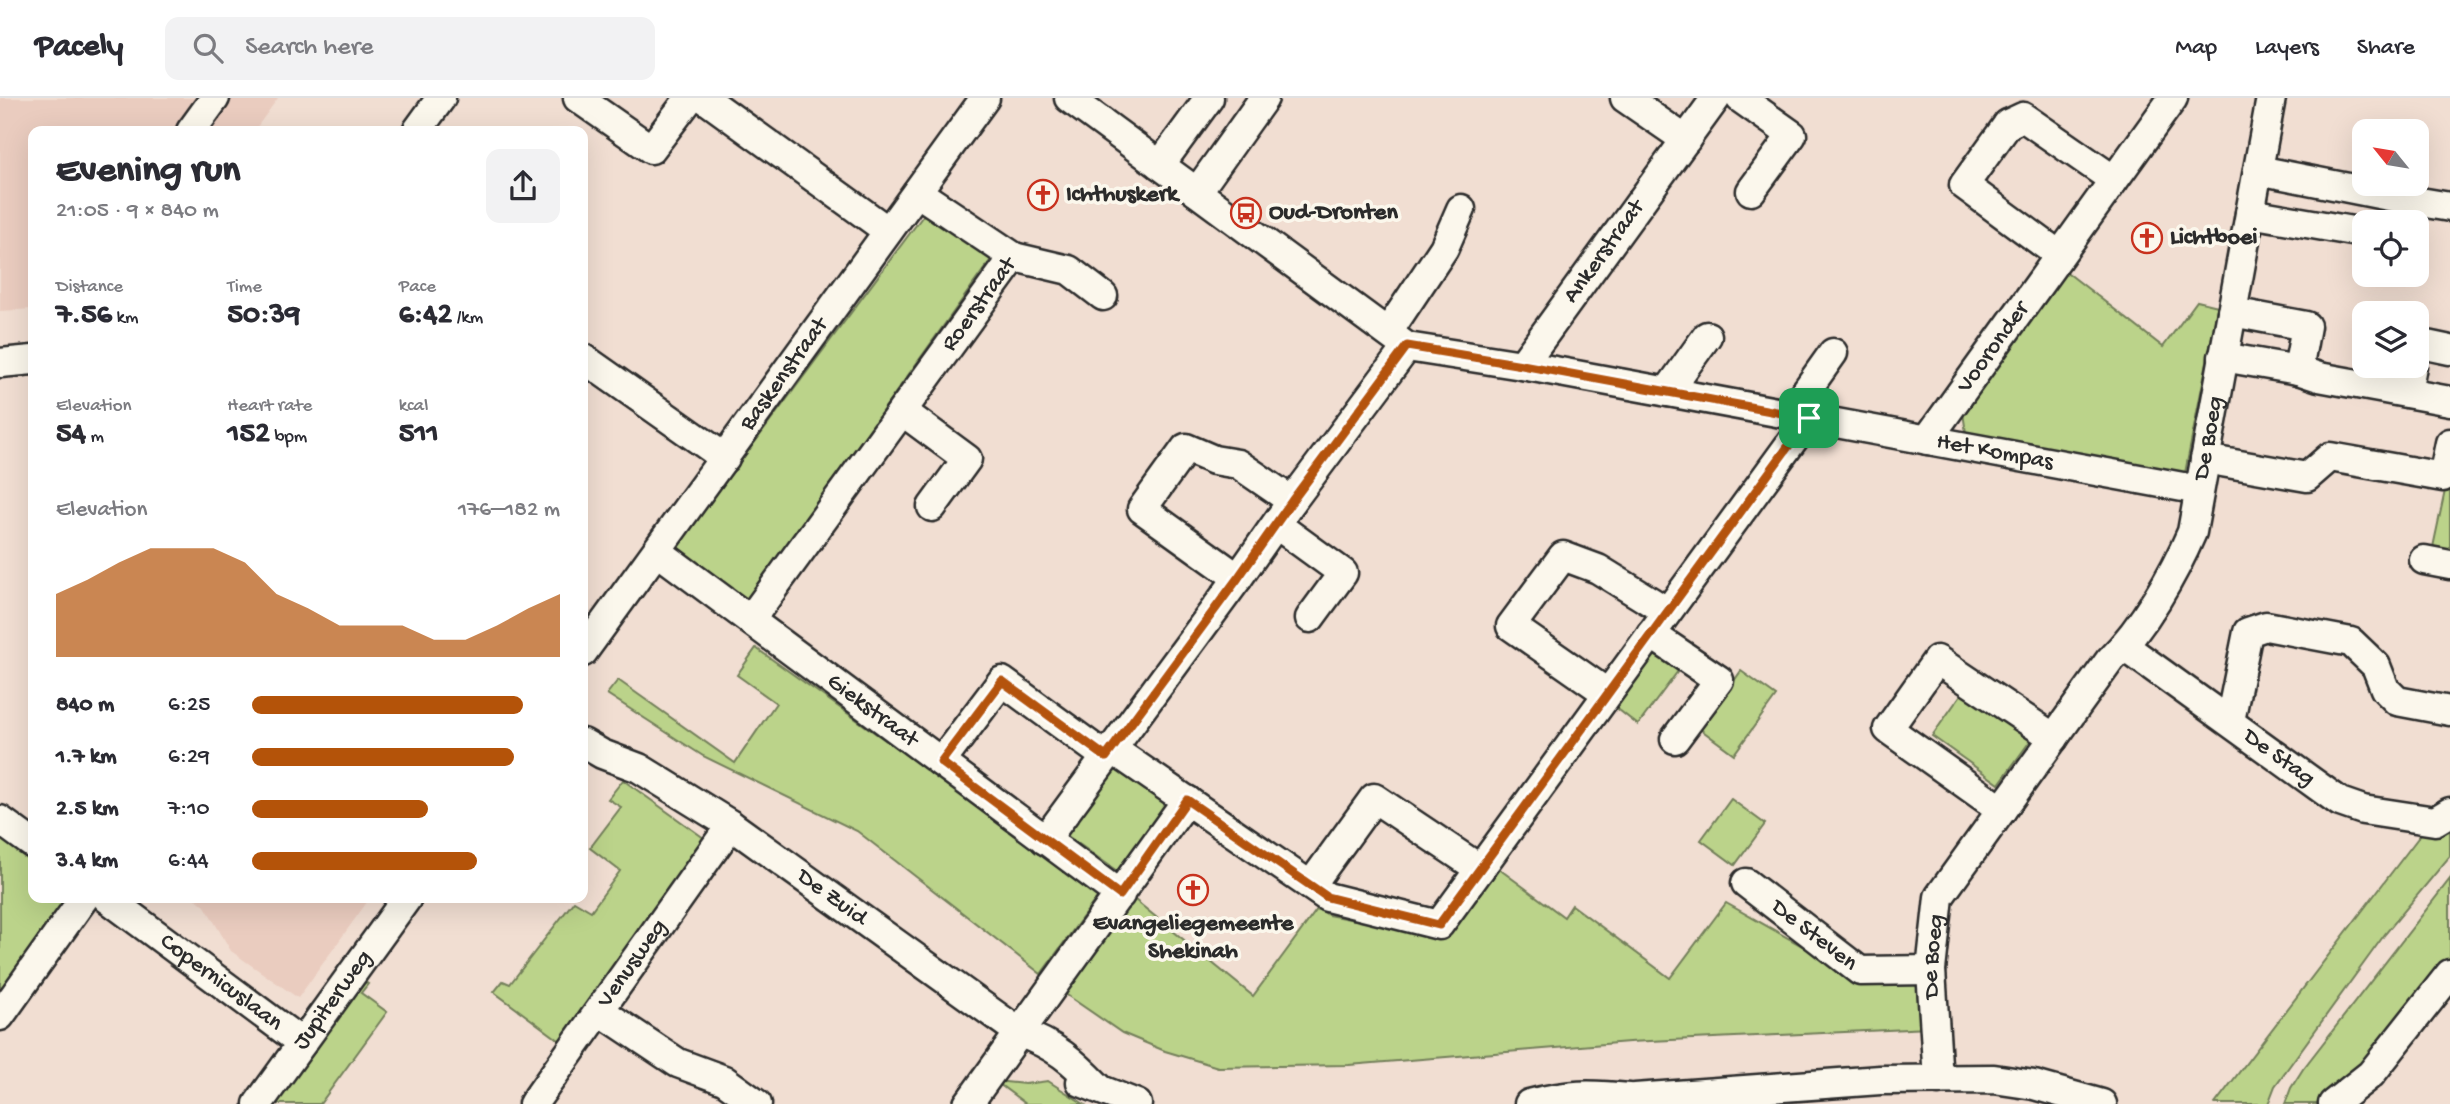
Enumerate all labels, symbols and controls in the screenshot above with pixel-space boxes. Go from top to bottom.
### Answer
search box [165,17,655,80]
text: Pacely [35,29,123,67]
icon: search [189,29,227,67]
text: Search here [245,33,373,64]
text: Map [2175,34,2217,63]
text: Layers [2255,34,2319,63]
text: Share [2357,34,2415,63]
north arrow [2352,119,2429,196]
map controls [2352,119,2429,378]
button: share [486,149,560,223]
text: Evening run [56,150,240,194]
church icon: Ichthuskerk [1026,178,1060,212]
place label: Ichthuskerk [1066,181,1181,210]
street label: Ankerstraat [1557,193,1653,309]
bus stop icon: Oud-Dronten [1229,196,1263,230]
text: 21:05 · 9 × 840 m [56,198,219,225]
place label: Oud-Dronten [1269,199,1398,228]
button: locate [2352,210,2429,287]
church icon: Lichtboei [2130,221,2164,255]
place label: Lichtboei [2170,224,2258,253]
street label: Roerstraat [935,250,1025,357]
text: Distance [56,276,123,299]
text: Time [227,276,262,299]
text: Pace [399,276,436,299]
street label: Vooronder [1950,294,2038,400]
text: 7.56 [56,299,112,334]
text: 50:39 [227,299,300,334]
text: 6:42 [399,299,452,334]
button: layers [2352,301,2429,378]
text: km [112,307,138,330]
text: /km [452,307,483,330]
street label: Baskenstraat [733,310,836,437]
pin [1779,388,1839,448]
street label: De Boeg [2187,394,2231,484]
text: Elevation [56,395,132,418]
text: Heart rate [227,395,312,418]
text: kcal [399,395,428,418]
icon: arrive [1790,399,1828,437]
text: 54 [56,418,86,453]
text: 152 [227,418,270,453]
text: 511 [399,418,439,453]
text: m [86,426,104,449]
text: bpm [270,426,307,449]
street label: Het Kompas [1934,427,2057,478]
text: Elevation [56,497,147,524]
text: 176–182 m [458,497,560,524]
street label: Giekstraat [821,667,925,756]
text: 840 m [56,692,114,719]
text: 6:25 [168,692,210,719]
street label: De Stag [2236,721,2320,793]
text: 1.7 km [56,744,117,771]
text: 6:29 [168,744,210,771]
text: 2.5 km [56,796,119,823]
text: 7:10 [168,796,210,823]
text: 3.4 km [56,848,118,875]
text: 6:44 [168,848,209,875]
street label: De Zuid [789,861,874,934]
church icon: Evangeliegemeente Shekinah [1176,873,1210,907]
street label: De Steven [1763,892,1864,978]
place label: Evangeliegemeente Shekinah [1093,910,1295,967]
street label: De Boeg [1917,913,1952,1001]
street label: Venusweg [591,914,674,1014]
street label: Copernicuslaan [154,927,289,1038]
street label: Jupiterweg [287,945,379,1056]

